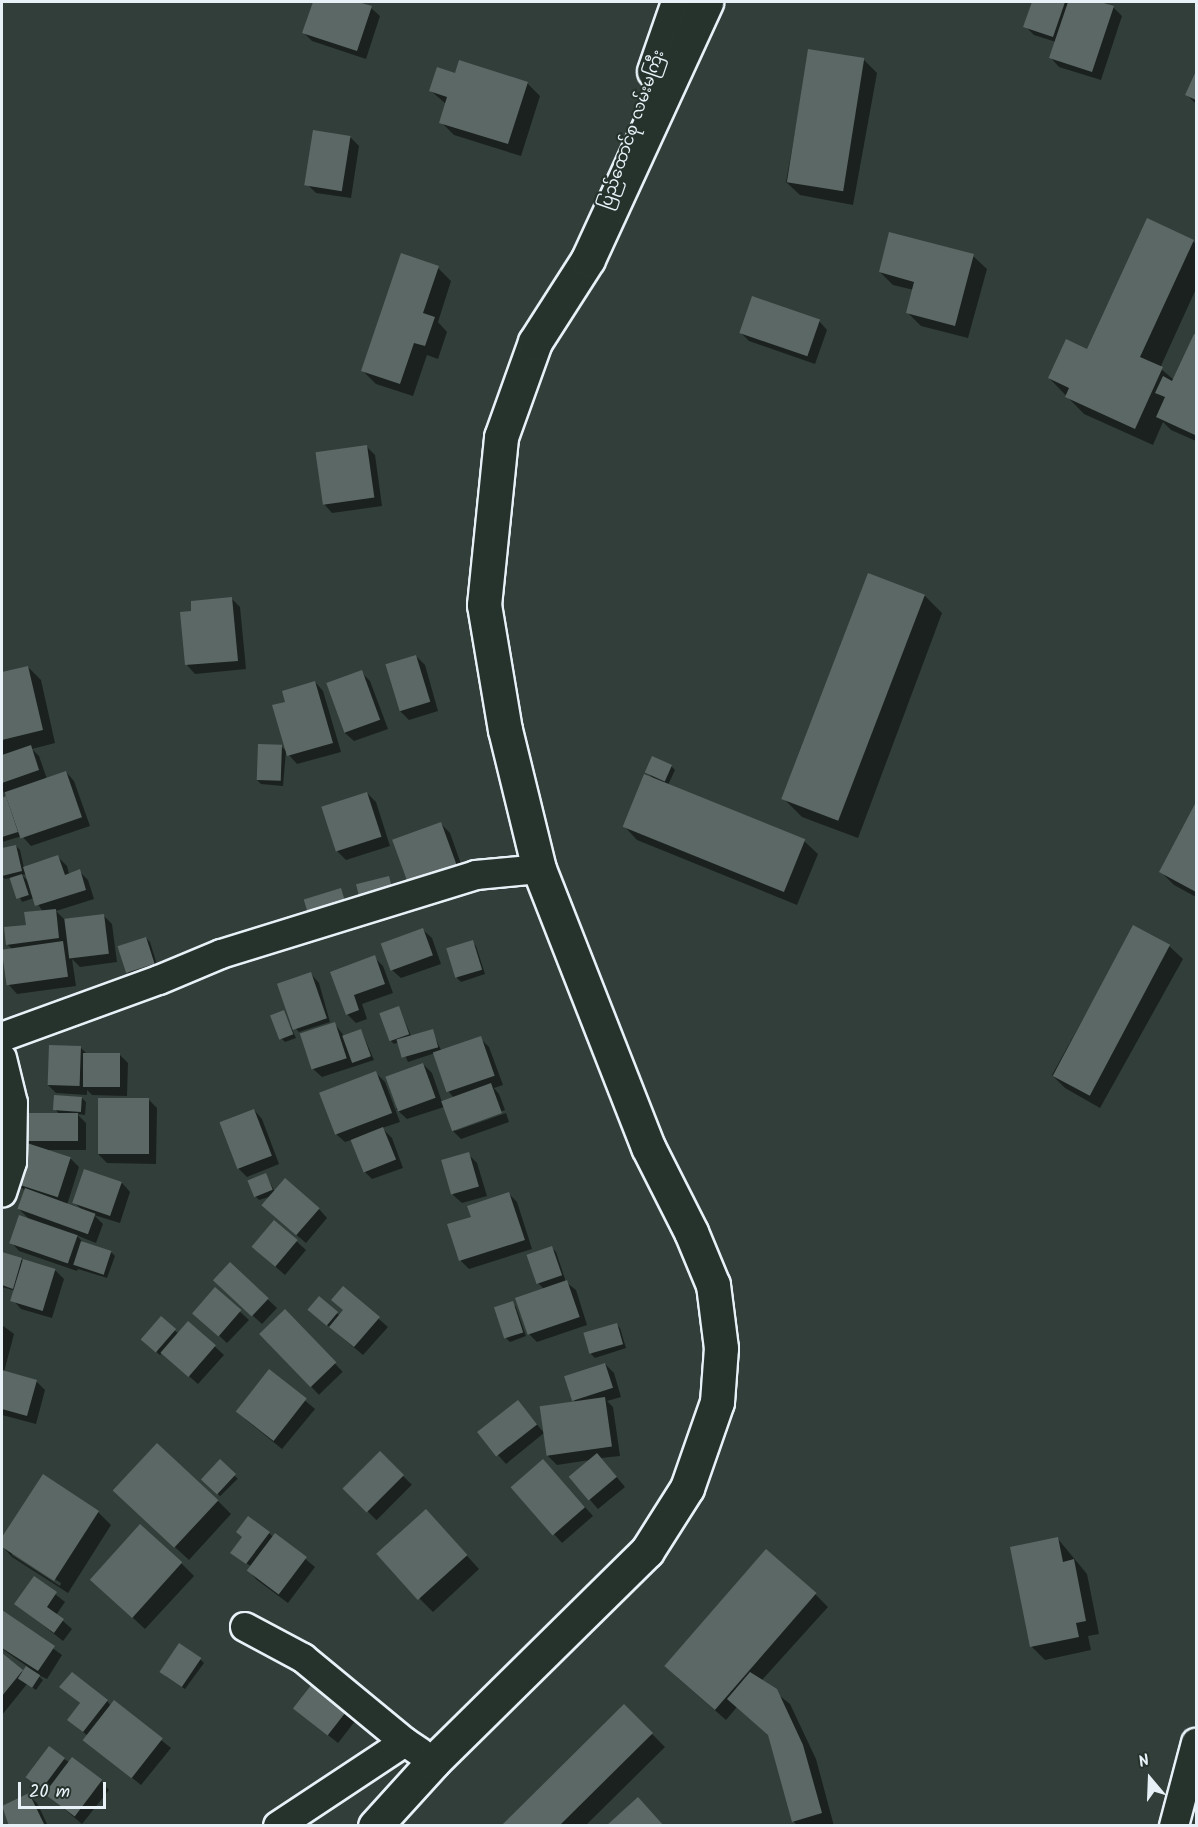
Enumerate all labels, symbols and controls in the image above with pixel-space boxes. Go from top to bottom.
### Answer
street label: ပြည်ထောင်စု လမ်းမကြီး [597,48,669,212]
text: N [1135,1748,1153,1775]
north arrow [1120,1749,1180,1809]
scale bar [21,1770,110,1808]
text: 20 m [29,1778,70,1807]

